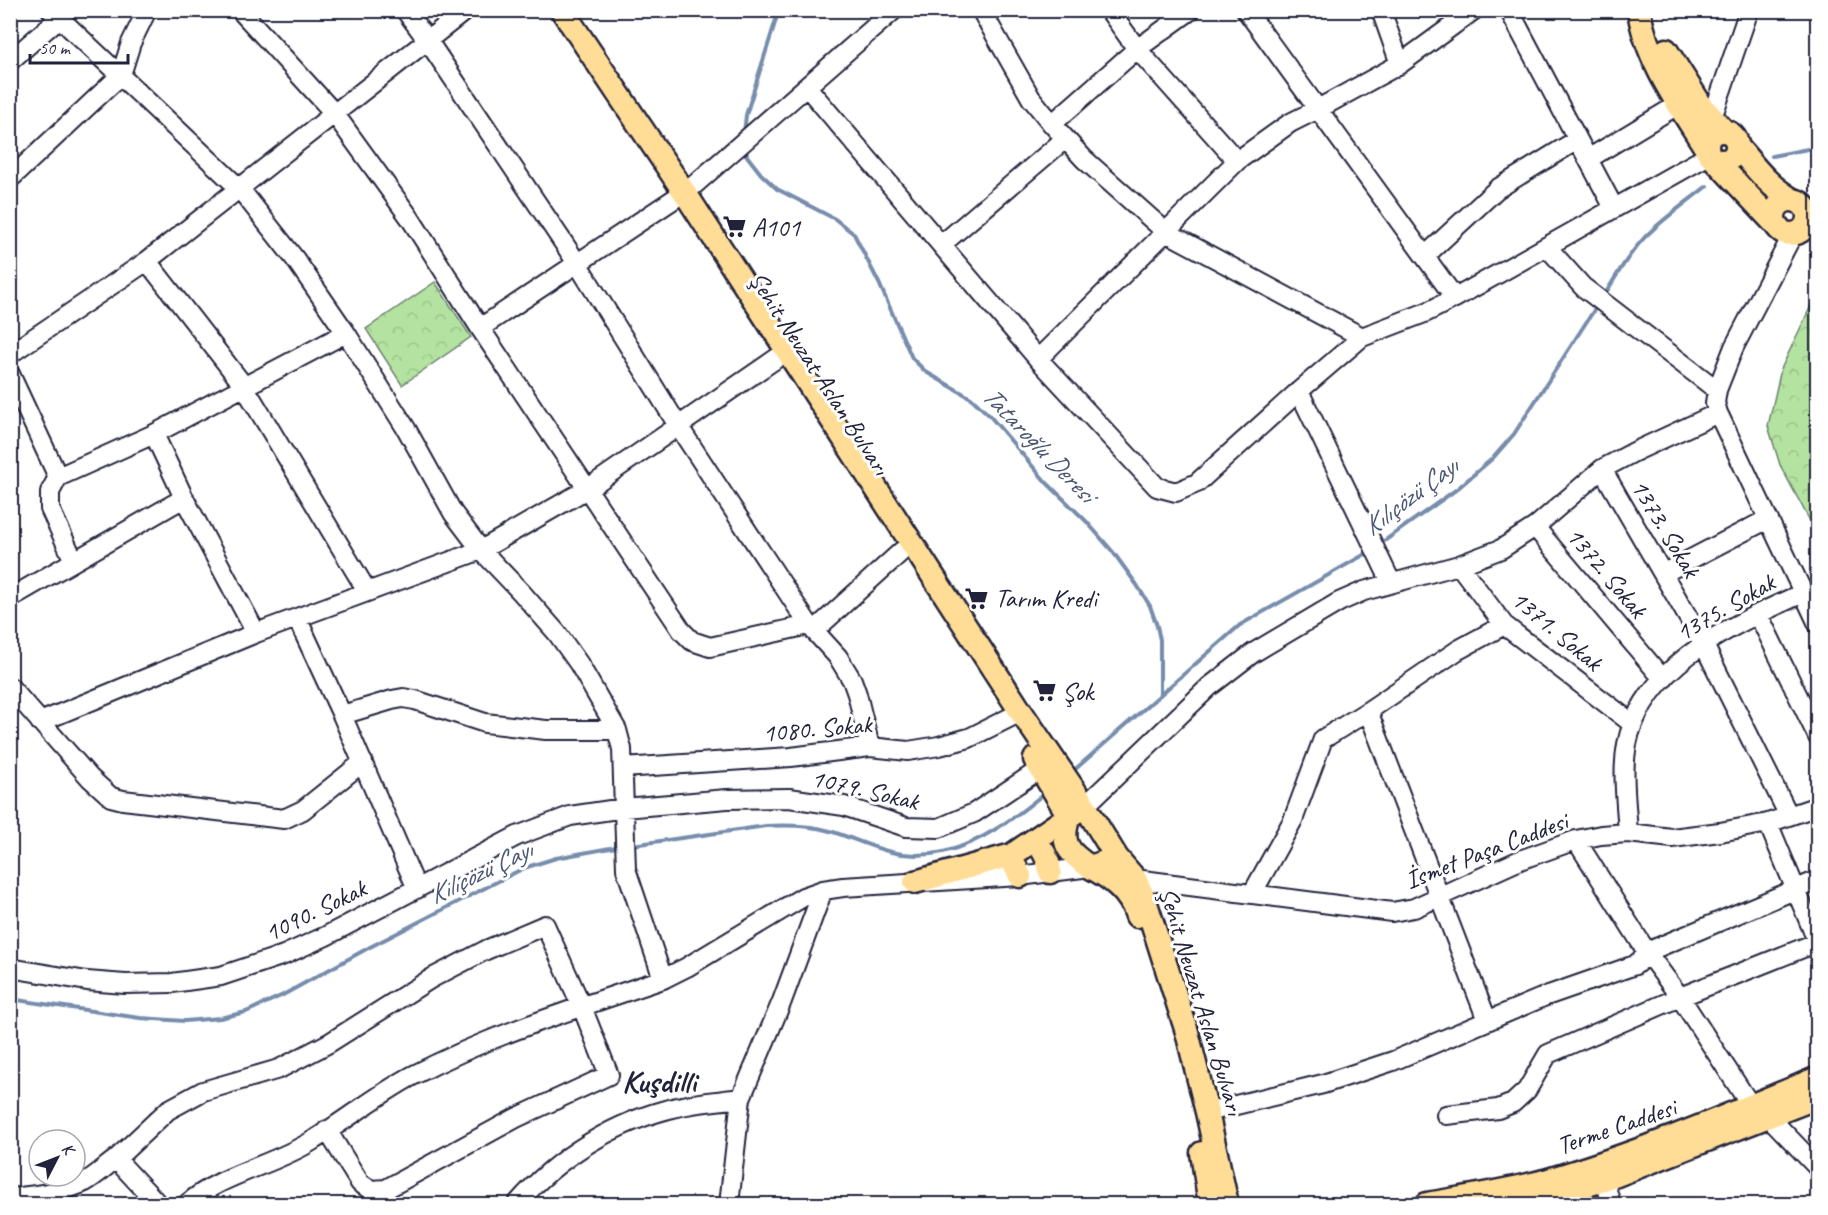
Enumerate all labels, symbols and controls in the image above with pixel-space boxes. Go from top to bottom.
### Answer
scale bar [30,27,128,65]
text: 50 m [39,37,72,59]
place label: A101 [752,211,801,244]
supermarket icon: A101 [721,214,747,240]
street label: Şehit Nevzat Aslan Bulvarı [741,265,898,482]
water label: Tataroğlu Deresi [975,379,1108,514]
water label: Kılıçözü Çayı [1356,447,1467,543]
street label: 1373. Sokak [1623,473,1709,585]
street label: 1372. Sokak [1559,520,1655,626]
street label: 1375. Sokak [1670,565,1782,649]
place label: Tarım Kredi [995,582,1100,615]
street label: 1371. Sokak [1504,583,1610,679]
supermarket icon: Tarım Kredi [964,585,990,611]
place label: Şok [1062,675,1096,708]
supermarket icon: Şok [1031,678,1057,704]
street label: 1080. Sokak [761,707,874,750]
street label: 1079. Sokak [808,761,923,818]
street label: İsmet Paşa Caddesi [1400,803,1575,897]
water label: Kılıçözü Çayı [423,831,540,912]
street label: 1090. Sokak [259,871,373,949]
street label: Şehit Nevzat Aslan Bulvarı [1151,883,1252,1120]
district label: Kuşdilli [622,1061,700,1102]
street label: Terme Caddesi [1552,1090,1683,1162]
north arrow [27,1128,87,1188]
text: K [57,1139,80,1161]

